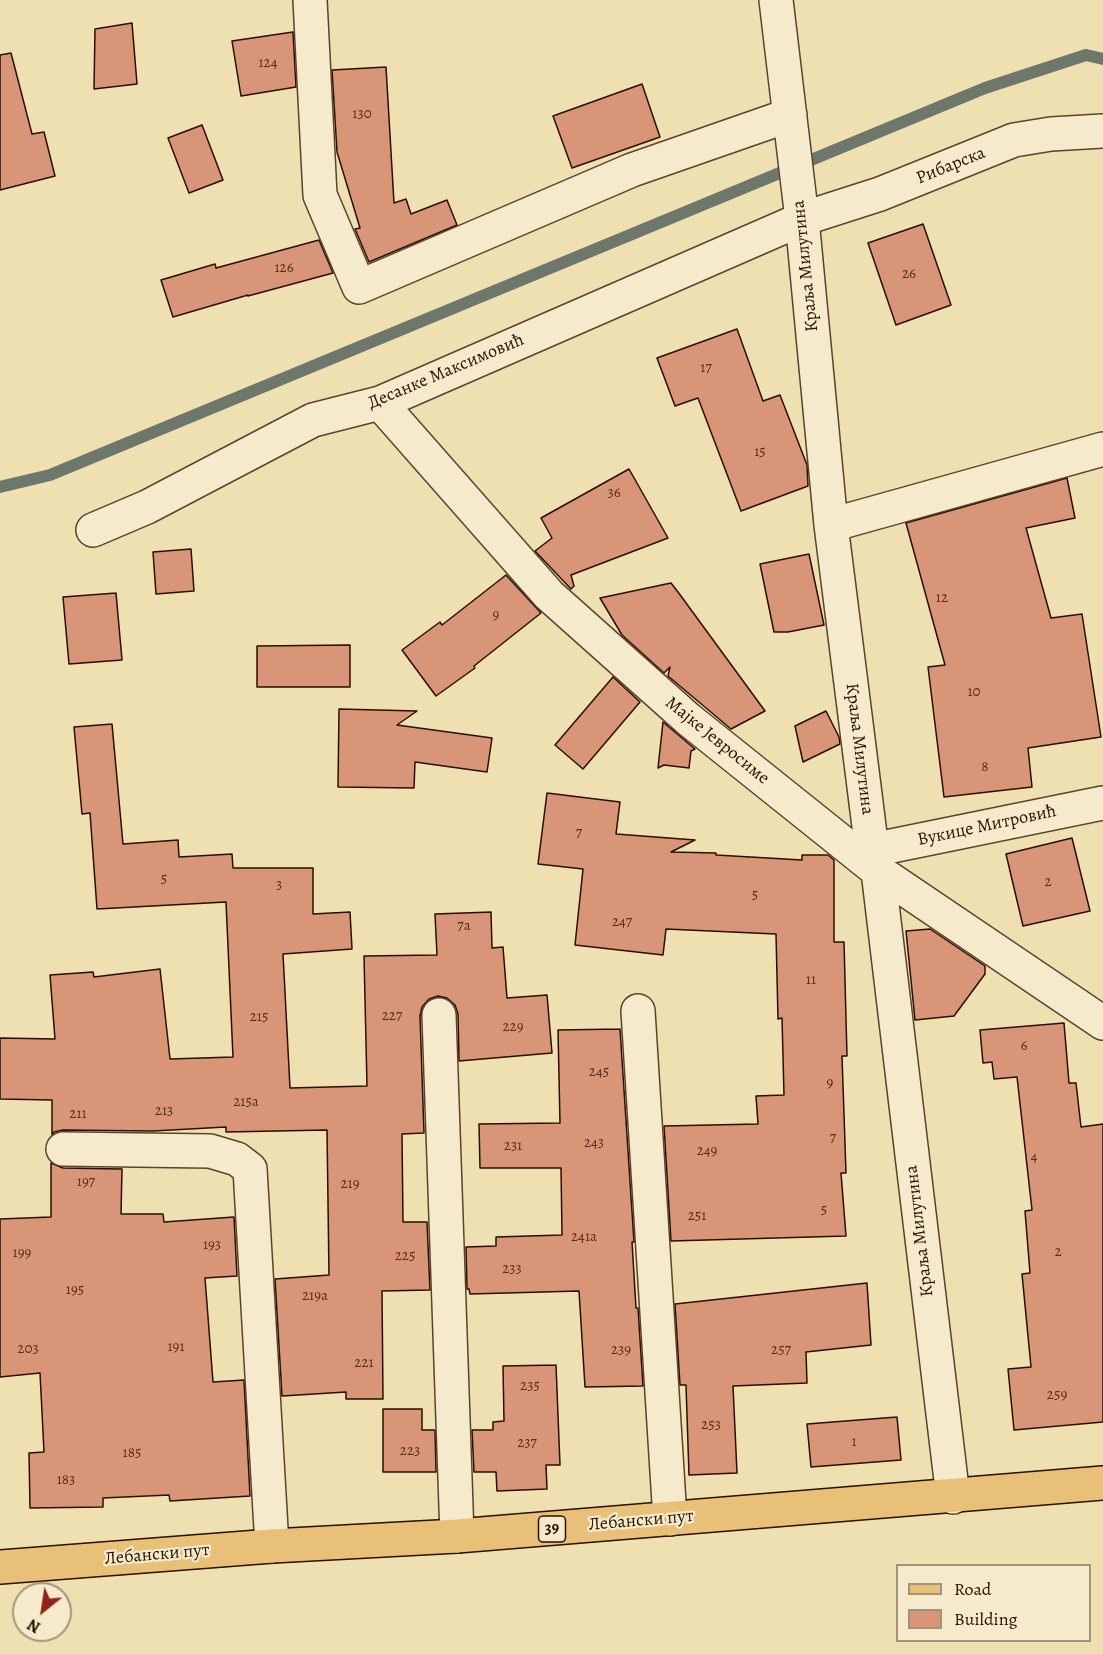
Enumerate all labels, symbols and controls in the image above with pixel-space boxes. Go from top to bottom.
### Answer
house number: 124 [258,54,278,72]
house number: 130 [352,105,372,123]
street label: Рибарска [913,142,989,190]
street label: Краља Милутина [788,199,824,333]
house number: 126 [274,259,294,277]
house number: 26 [902,265,916,283]
street label: Десанке Максимовић [365,329,527,415]
house number: 17 [700,359,712,377]
house number: 15 [754,443,766,461]
house number: 36 [607,484,621,502]
house number: 12 [936,589,948,607]
house number: 9 [493,606,499,624]
street label: Краља Милутина [840,682,878,816]
house number: 10 [967,683,981,701]
street label: Мајке Јевросиме [661,692,773,790]
house number: 8 [981,758,989,776]
street label: Вукице Митровић [916,801,1058,851]
house number: 7 [576,824,582,842]
house number: 5 [161,870,167,888]
house number: 2 [1044,873,1052,891]
house number: 3 [276,876,282,894]
house number: 5 [752,886,758,904]
house number: 247 [612,913,632,931]
house number: 7a [457,917,471,935]
house number: 11 [806,971,816,989]
house number: 227 [382,1007,402,1025]
house number: 215 [250,1008,268,1026]
house number: 229 [502,1018,524,1036]
house number: 6 [1021,1037,1027,1055]
house number: 245 [589,1063,609,1081]
house number: 9 [827,1074,833,1092]
house number: 215a [233,1093,259,1111]
house number: 213 [155,1102,173,1120]
house number: 211 [69,1105,87,1123]
house number: 7 [830,1129,836,1147]
house number: 243 [584,1134,604,1152]
house number: 231 [504,1137,522,1155]
house number: 249 [697,1142,717,1160]
house number: 4 [1031,1148,1037,1166]
street label: Краља Милутина [901,1164,939,1298]
house number: 197 [77,1173,95,1191]
house number: 219 [340,1175,360,1193]
house number: 5 [821,1201,827,1219]
house number: 251 [688,1207,706,1225]
house number: 241a [571,1228,597,1246]
house number: 193 [203,1236,221,1254]
house number: 2 [1054,1243,1062,1261]
house number: 199 [13,1244,31,1262]
house number: 225 [395,1247,415,1265]
house number: 233 [502,1260,522,1278]
house number: 195 [66,1281,84,1299]
house number: 219a [302,1287,328,1305]
house number: 191 [167,1338,185,1356]
house number: 203 [17,1340,39,1358]
house number: 239 [611,1341,631,1359]
house number: 257 [771,1341,791,1359]
house number: 221 [354,1354,374,1372]
house number: 235 [520,1377,540,1395]
house number: 259 [1047,1386,1067,1404]
house number: 253 [701,1416,721,1434]
house number: 1 [851,1433,857,1451]
house number: 237 [517,1434,537,1452]
house number: 223 [400,1442,420,1460]
house number: 185 [123,1444,141,1462]
house number: 183 [57,1471,75,1489]
street label: Лебански пут [588,1506,694,1536]
road number: 39 [538,1516,566,1542]
street label: Лебански пут [104,1540,210,1570]
legend [896,1564,1091,1642]
text: Road [954,1577,991,1601]
north arrow [12,1582,72,1642]
text: Building [954,1607,1018,1631]
text: N [23,1613,45,1638]

